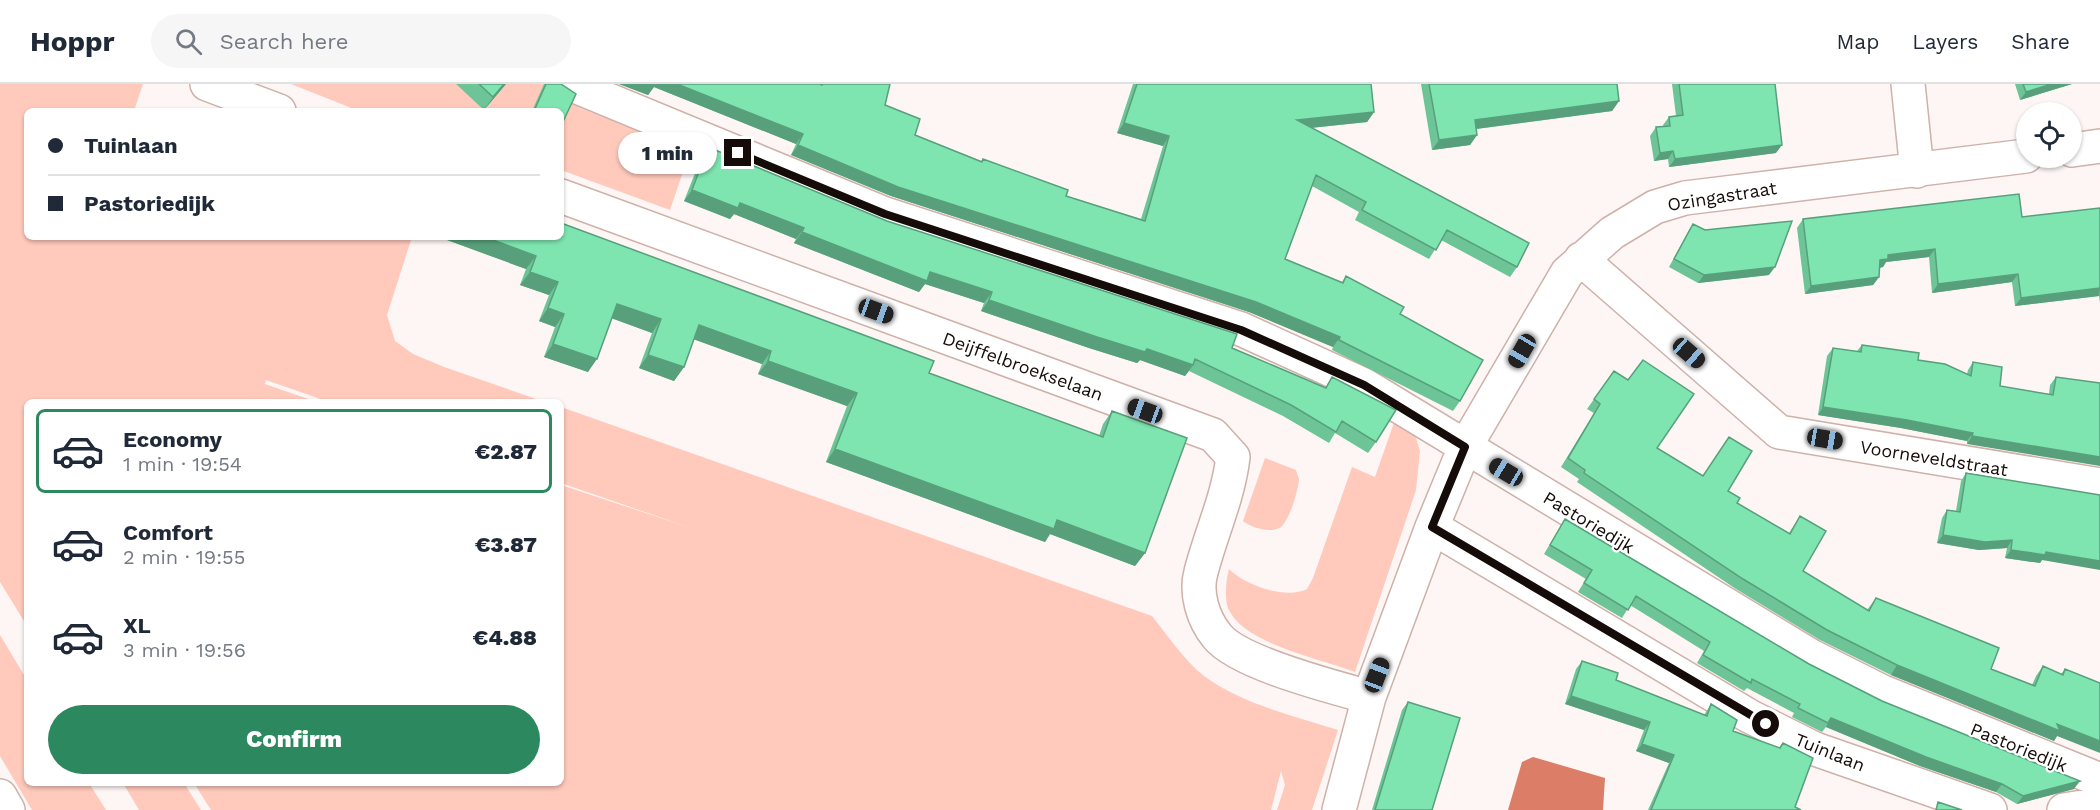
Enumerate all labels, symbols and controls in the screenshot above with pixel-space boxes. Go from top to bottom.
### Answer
search box [151,14,571,68]
text: Hoppr [30,25,115,58]
icon: search [172,25,205,58]
text: Search here [220,29,349,54]
text: Map [1836,29,1879,54]
text: Layers [1912,29,1978,54]
text: Share [2011,29,2070,54]
map controls [2016,102,2082,168]
button: locate [2016,102,2082,168]
callout: 1 min [618,132,717,174]
text: Tuinlaan [84,133,178,158]
route end [724,139,751,166]
text: 1 min [642,141,693,165]
street label: Ozingastraat [1666,177,1779,215]
text: Pastoriedijk [84,191,215,216]
car [856,296,896,326]
street label: Deijffelbroekselaan [940,327,1106,405]
car [1505,331,1539,371]
car [1670,334,1708,372]
car [1125,396,1165,426]
icon: car [51,424,105,478]
text: Economy [123,427,222,452]
car [1806,427,1844,451]
street label: Voorneveldstraat [1859,436,2010,480]
text: €2.87 [475,439,537,464]
text: 1 min · 19:54 [123,452,242,476]
car [1486,455,1526,489]
street label: Pastoriedijk [1540,487,1638,557]
icon: car [51,517,105,571]
text: Comfort [123,520,213,545]
text: €3.87 [475,532,537,557]
text: 2 min · 19:55 [123,545,245,569]
icon: car [51,610,105,664]
text: XL [123,613,151,638]
text: €4.88 [473,625,537,650]
text: 3 min · 19:56 [123,638,246,662]
car [1362,655,1392,695]
button: Confirm [48,705,540,774]
route start [1752,710,1779,737]
street label: Pastoriedijk [1968,718,2070,776]
street label: Tuinlaan [1792,728,1868,776]

